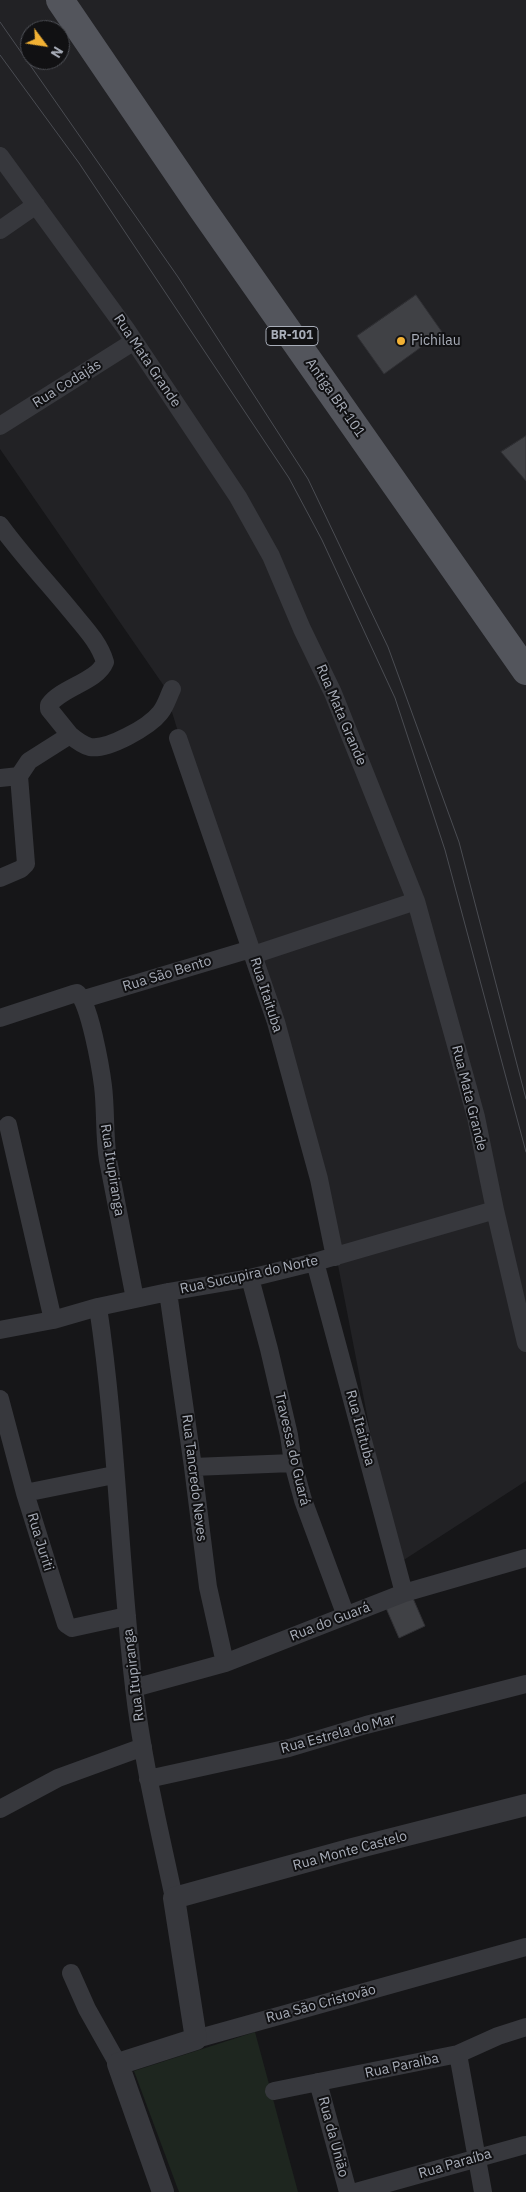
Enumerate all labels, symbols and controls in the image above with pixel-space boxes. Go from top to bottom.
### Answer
north arrow [20,20,70,70]
text: N [47,43,67,61]
street label: Rua Mata Grande [110,311,184,411]
road number: BR-101 [266,326,318,346]
place label: Pichilau [411,333,461,349]
marker: Pichilau [395,335,407,347]
street label: Antiga BR-101 [302,355,368,441]
street label: Rua Codajás [30,356,104,412]
street label: Rua Mata Grande [312,662,370,768]
street label: Rua São Bento [121,953,213,995]
street label: Rua Itaituba [246,955,286,1035]
street label: Rua Mata Grande [448,1043,490,1153]
street label: Rua Itupiranga [96,1123,128,1217]
street label: Rua Sucupira do Norte [178,1252,320,1298]
street label: Rua Itaituba [342,1388,378,1468]
street label: Travessa do Guará [271,1391,313,1507]
street label: Rua Tancredo Neves [178,1413,210,1543]
street label: Rua Juriti [23,1511,57,1573]
street label: Rua do Guará [287,1599,373,1645]
street label: Rua Itupiranga [120,1628,148,1722]
street label: Rua Estrela do Mar [279,1711,397,1757]
street label: Rua Monte Castelo [291,1828,409,1874]
street label: Rua São Cristovão [264,1981,378,2027]
street label: Rua Paraiba [363,2050,441,2082]
street label: Rua da União [314,2095,352,2179]
street label: Rua Paraíba [417,2146,493,2182]

